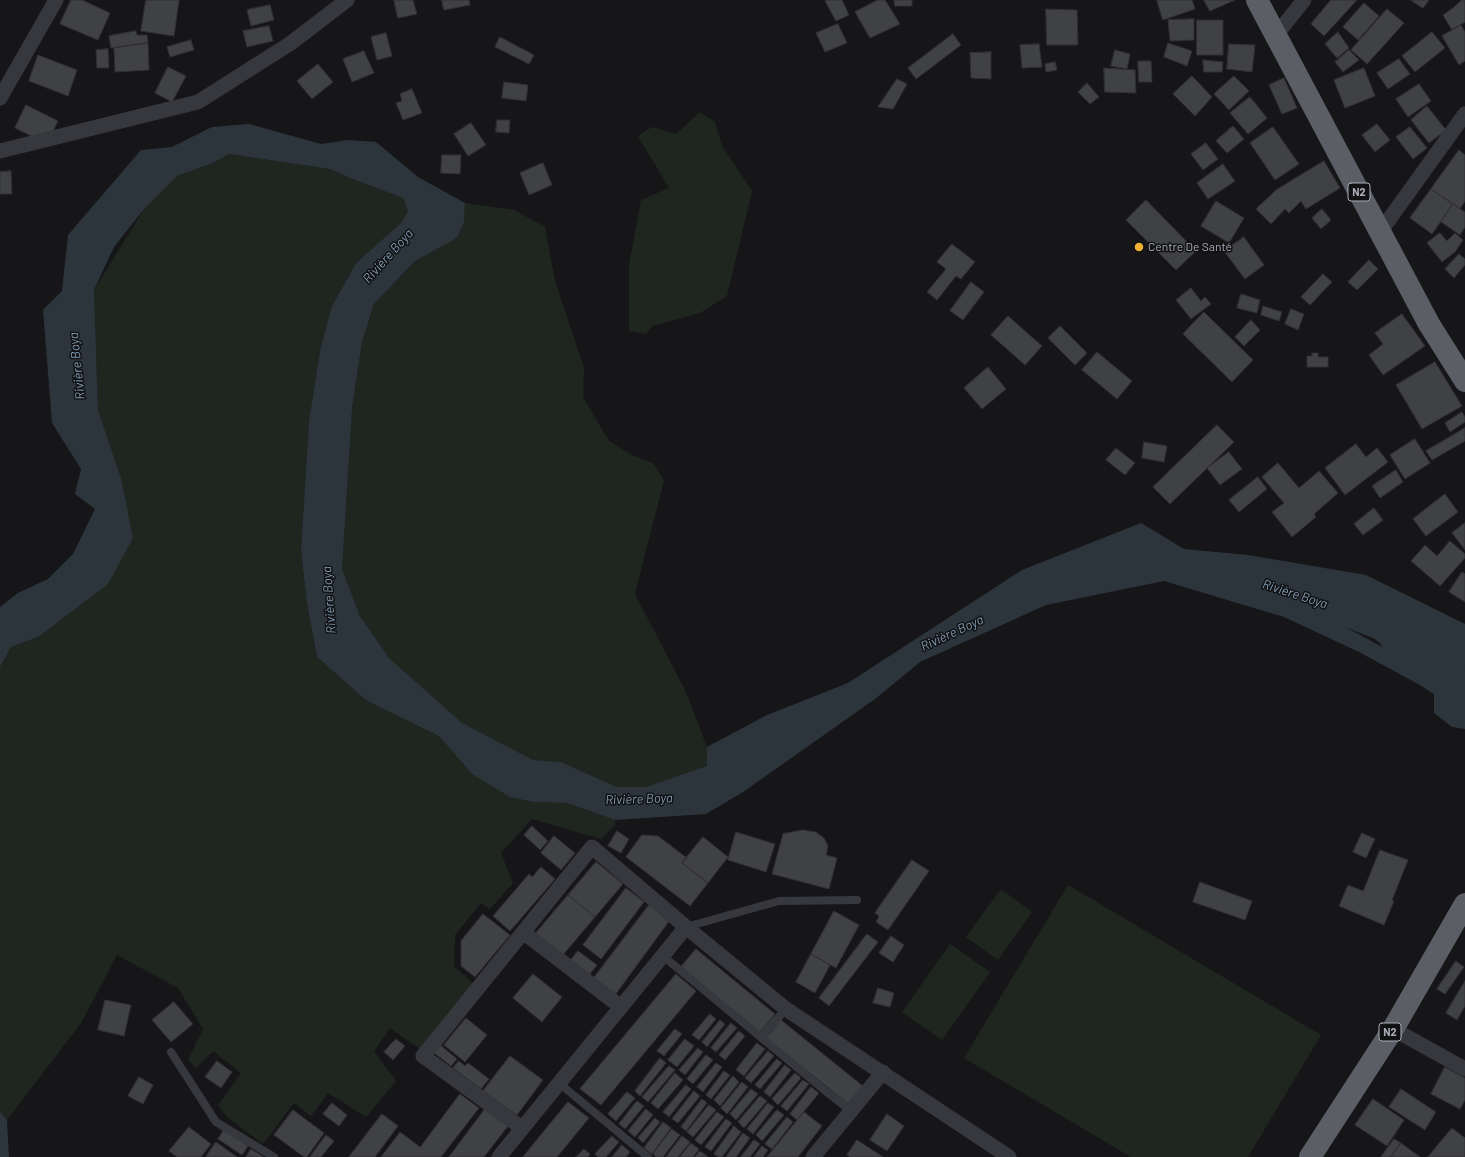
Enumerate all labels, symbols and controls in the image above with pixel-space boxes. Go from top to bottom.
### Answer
road number: N2 [1348,183,1370,201]
water label: Rivière Boya [360,226,416,286]
place label: Centre De Santé [1148,240,1232,254]
marker: Centre De Santé [1133,241,1145,253]
water label: Rivière Boya [66,332,88,400]
water label: Rivière Boya [319,566,339,634]
water label: Rivière Boya [1260,576,1330,612]
water label: Rivière Boya [918,612,986,654]
water label: Rivière Boya [605,790,673,808]
road number: N2 [1379,1023,1401,1041]

